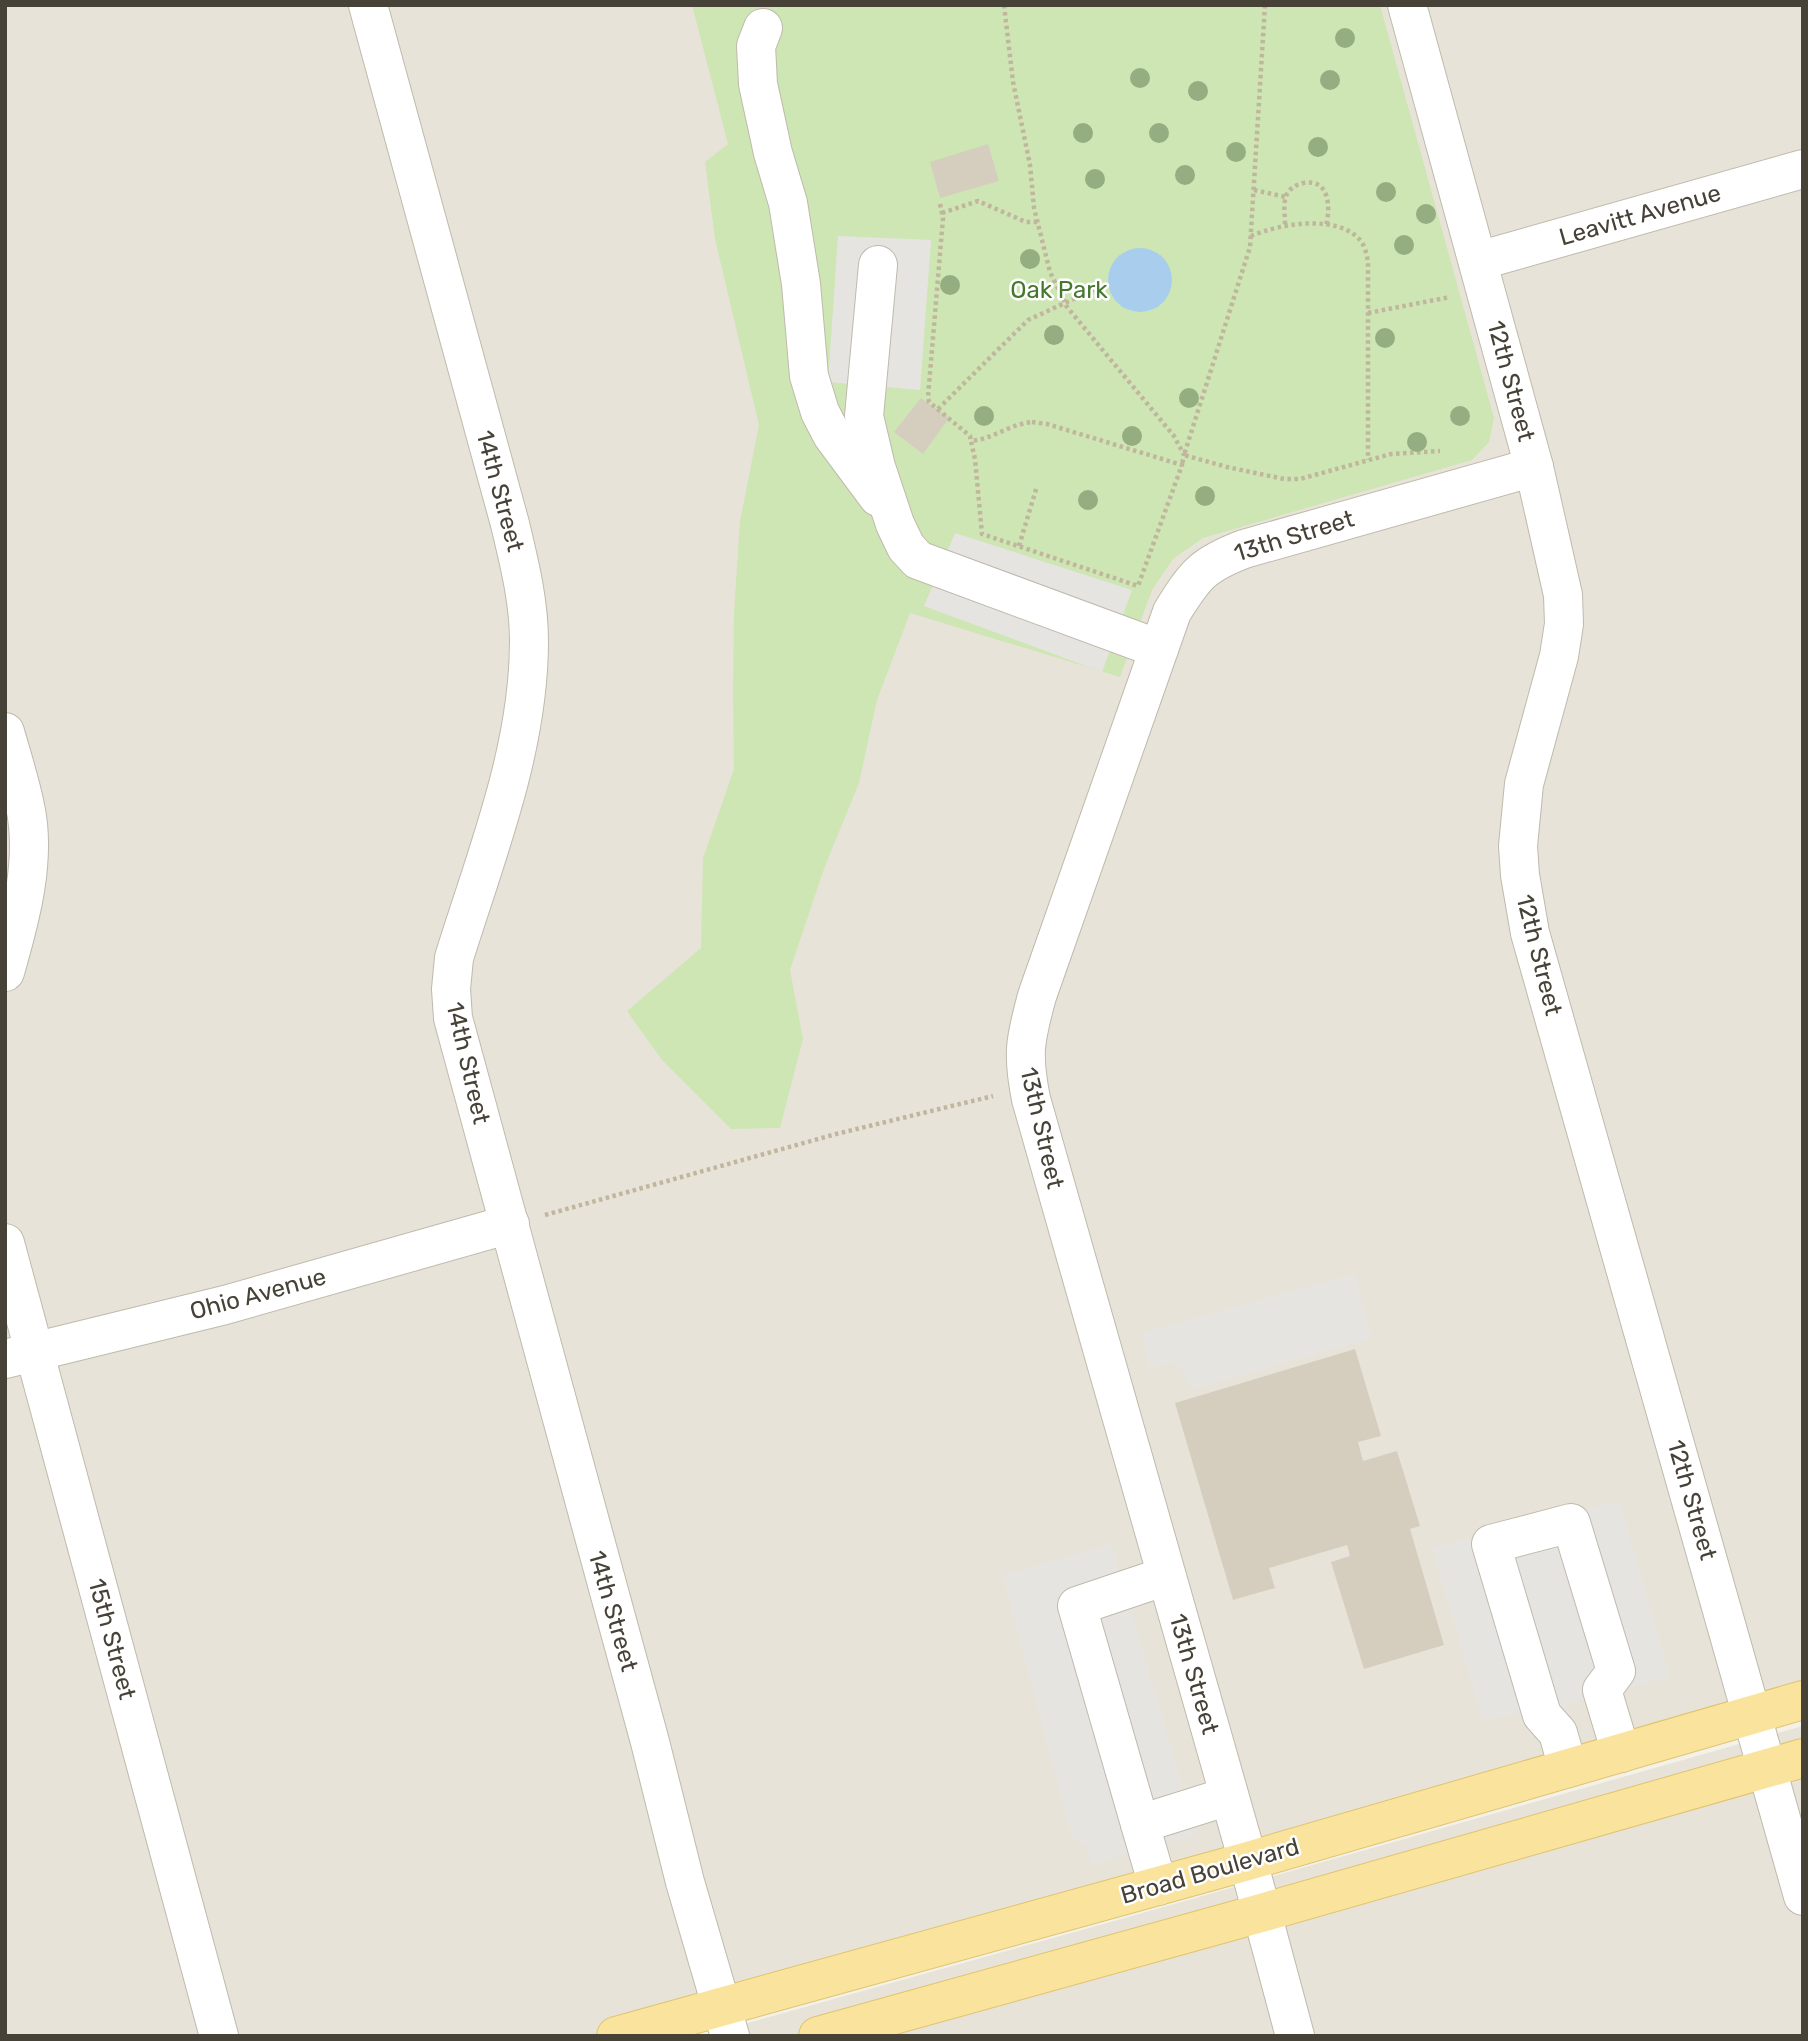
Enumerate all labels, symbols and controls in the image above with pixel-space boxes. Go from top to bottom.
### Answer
street label: Leavitt Avenue [1556,179,1724,251]
park label: Oak Park [1010,276,1108,304]
street label: 12th Street [1481,318,1541,444]
street label: 14th Street [470,427,530,555]
street label: 13th Street [1231,504,1357,568]
street label: 12th Street [1510,892,1568,1018]
street label: 14th Street [440,999,496,1127]
street label: 13th Street [1014,1064,1070,1192]
street label: Ohio Avenue [187,1262,329,1326]
street label: 12th Street [1662,1437,1722,1563]
street label: 14th Street [582,1547,644,1675]
street label: 15th Street [82,1576,142,1702]
street label: 13th Street [1163,1611,1225,1737]
street label: Broad Boulevard [1118,1832,1302,1910]

